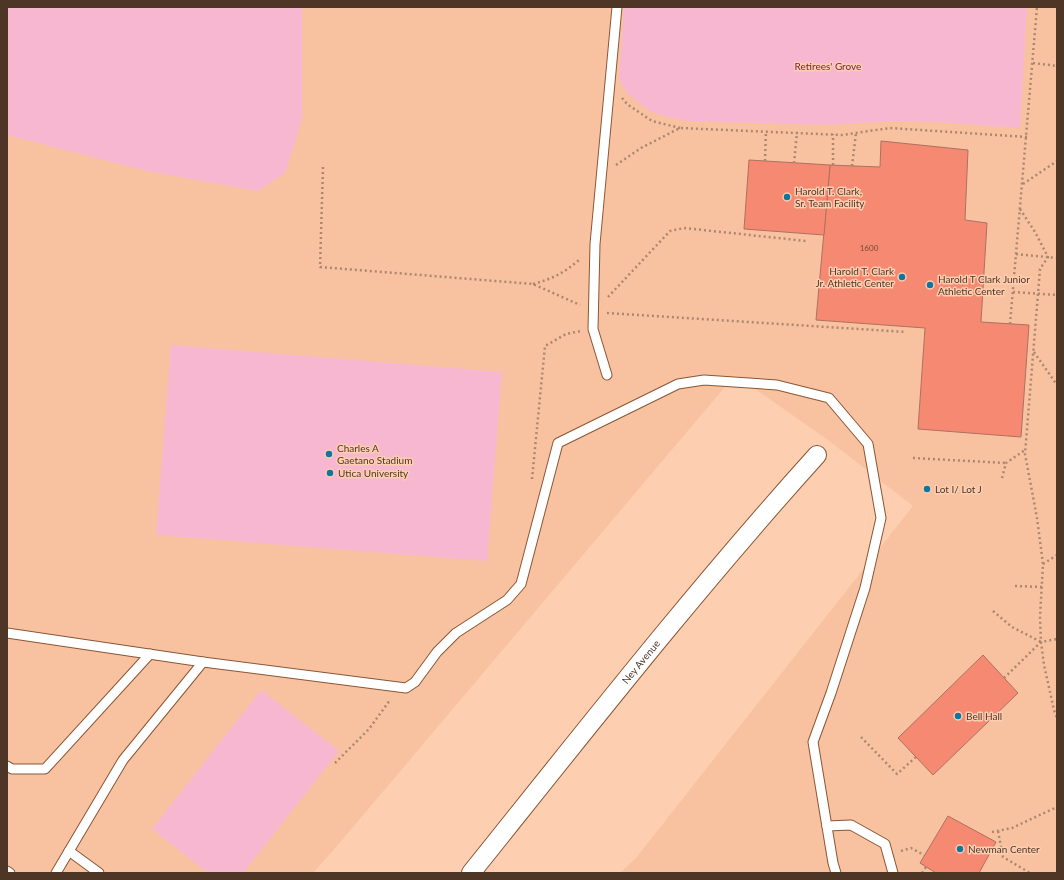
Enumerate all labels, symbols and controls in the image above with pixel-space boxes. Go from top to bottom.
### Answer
park label: Retirees' Grove [795,60,861,72]
place label: Harold T. Clark, Sr. Team Facility [795,185,865,209]
marker: Harold T. Clark, Sr. Team Facility [782,192,792,202]
house number: 1600 [860,243,879,253]
place label: Harold T. Clark Jr. Athletic Center [815,265,895,289]
marker: Harold T. Clark Jr. Athletic Center [897,272,907,282]
place label: Harold T Clark Junior Athletic Center [938,273,1030,297]
marker: Harold T Clark Junior Athletic Center [925,280,935,290]
place label: Charles A Gaetano Stadium [337,442,412,466]
marker: Charles A Gaetano Stadium [324,449,334,459]
place label: Utica University [338,467,409,479]
marker: Utica University [325,468,335,478]
place label: Lot I/ Lot J [935,483,982,495]
marker: Lot I/ Lot J [922,484,932,494]
street label: Ney Avenue [619,637,662,686]
place label: Bell Hall [966,710,1002,722]
marker: Bell Hall [953,711,963,721]
place label: Newman Center [968,843,1040,855]
marker: Newman Center [955,844,965,854]

